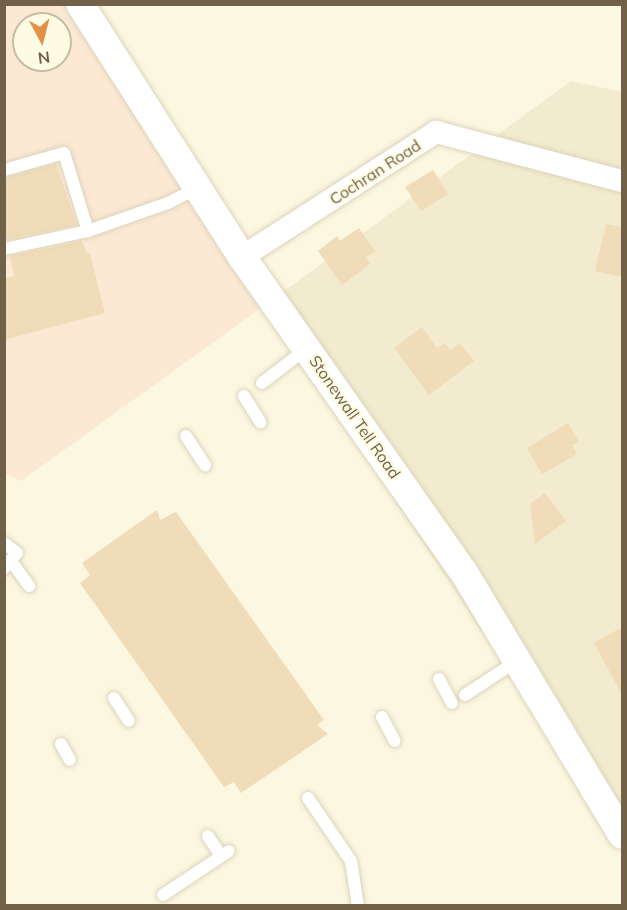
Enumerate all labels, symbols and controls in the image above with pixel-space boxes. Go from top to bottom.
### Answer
north arrow [12,12,72,72]
text: N [37,47,51,69]
street label: Cochran Road [326,135,424,209]
street label: Stonewall Tell Road [305,352,405,482]

